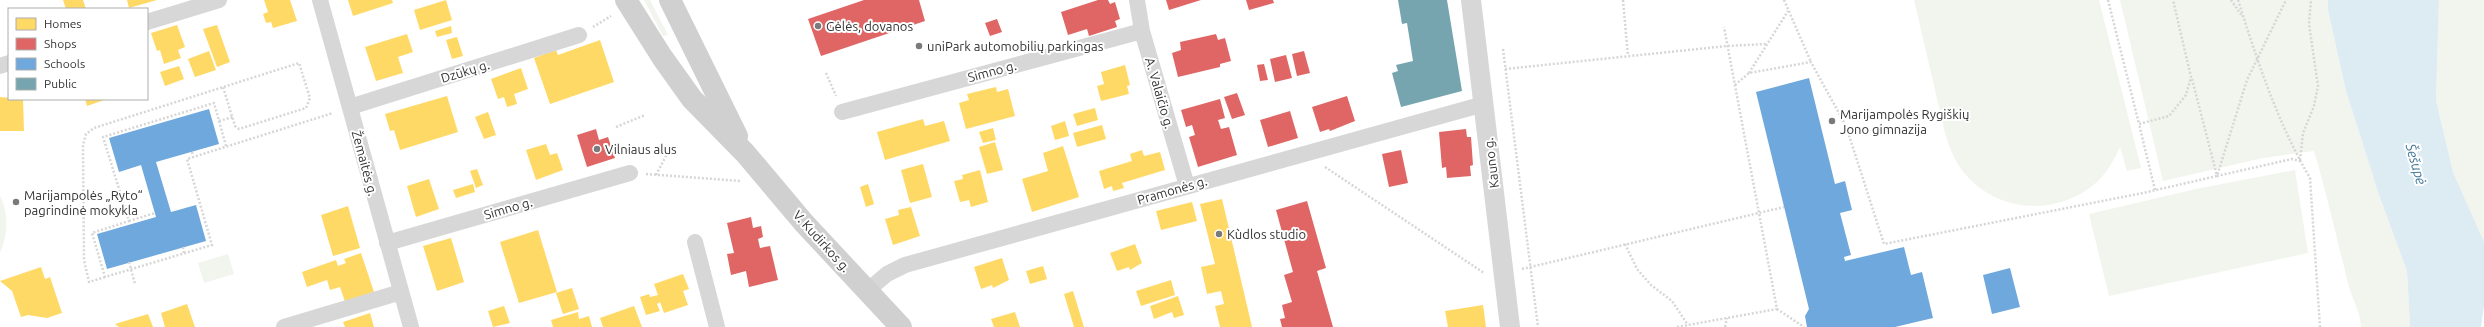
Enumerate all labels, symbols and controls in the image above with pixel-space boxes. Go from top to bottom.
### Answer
legend [8,8,148,100]
text: Homes [44,17,82,30]
place label: Gėlės, dovanos [826,19,913,34]
marker: Gėlės, dovanos [813,21,823,31]
text: Shops [44,37,76,50]
place label: uniPark automobilių parkingas [927,39,1104,53]
marker: uniPark automobilių parkingas [914,41,924,51]
street label: A. Valaičio g. [1143,56,1177,130]
text: Schools [44,57,85,70]
street label: Dzūkų g. [439,57,491,85]
street label: Simno g. [966,58,1018,84]
text: Public [44,77,77,90]
place label: Marijampolės Rygiškių Jono gimnazija [1840,107,1969,136]
marker: Marijampolės Rygiškių Jono gimnazija [1827,116,1837,126]
street label: Žemaitės g. [350,129,381,197]
street label: Kauno g. [1481,137,1501,189]
water label: Šešupė [2402,140,2430,186]
place label: Vilniaus alus [605,142,677,156]
marker: Vilniaus alus [592,144,602,154]
street label: Pramonės g. [1135,173,1209,207]
place label: Marijampolės „Ryto“ pagrindinė mokykla [24,188,143,217]
street label: Simno g. [482,194,534,222]
marker: Marijampolės „Ryto“ pagrindinė mokykla [11,197,21,207]
street label: V. Kudirkos g. [791,207,853,275]
place label: Kùdlos studio [1227,227,1306,241]
marker: Kùdlos studio [1214,229,1224,239]

